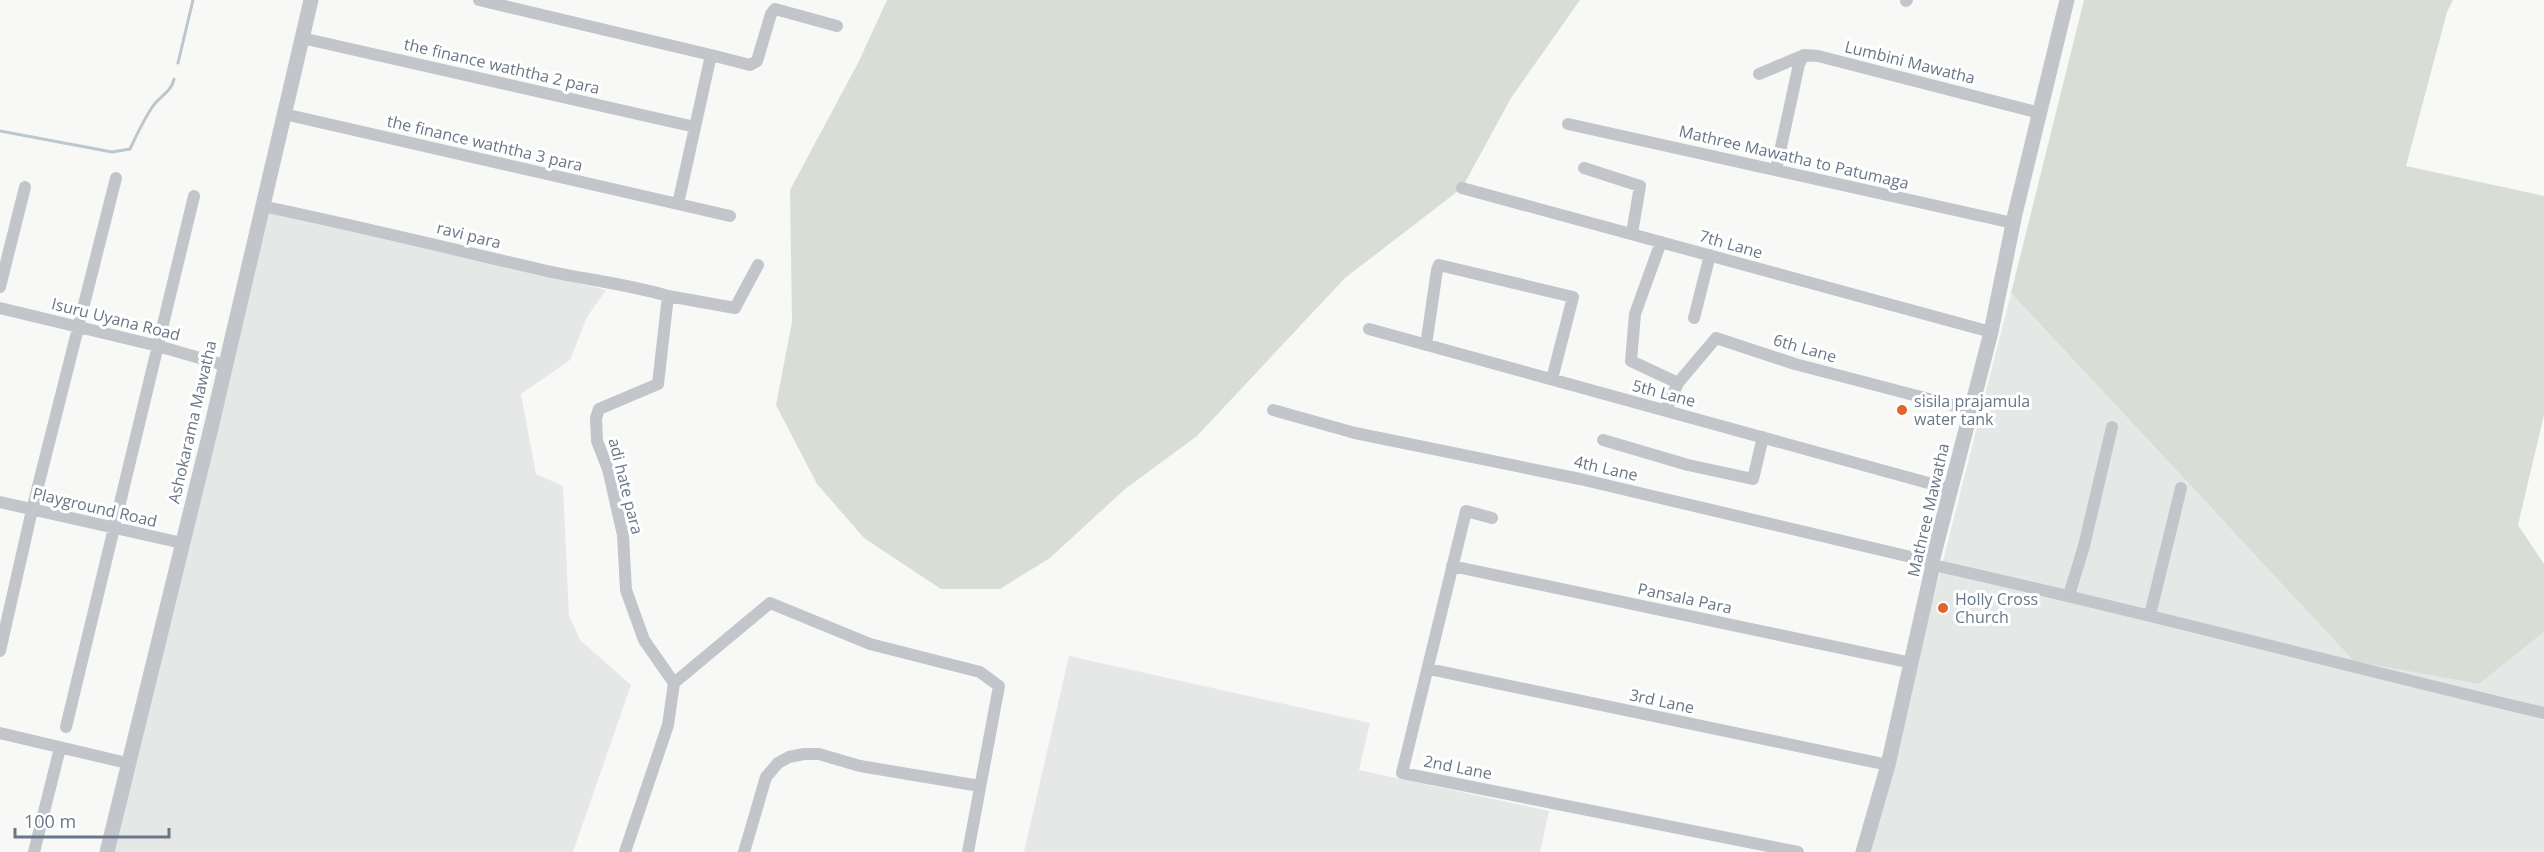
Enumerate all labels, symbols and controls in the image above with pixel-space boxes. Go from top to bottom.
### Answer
street label: the finance waththa 2 para [402,33,602,99]
street label: Lumbini Mawatha [1842,35,1978,89]
street label: the finance waththa 3 para [385,110,585,176]
street label: Mathree Mawatha to Patumaga [1677,120,1911,194]
street label: ravi para [434,216,504,254]
street label: 7th Lane [1697,224,1765,264]
street label: Isuru Uyana Road [49,292,183,346]
street label: 6th Lane [1771,328,1839,368]
street label: Ashokarama Mawatha [163,338,221,506]
street label: 5th Lane [1630,374,1698,412]
place label: sisila prajamula water tank [1914,390,2030,430]
marker: sisila prajamula water tank [1895,403,1909,417]
street label: adi hate para [603,436,649,536]
street label: Mathree Mawatha [1902,441,1954,579]
street label: 4th Lane [1572,450,1640,486]
street label: Playground Road [31,482,159,532]
street label: Pansala Para [1636,577,1734,619]
place label: Holly Cross Church [1955,588,2038,628]
marker: Holly Cross Church [1936,601,1950,615]
street label: 3rd Lane [1628,683,1696,719]
street label: 2nd Lane [1422,750,1494,784]
scale bar [15,801,170,839]
text: 100 m [24,809,76,833]

